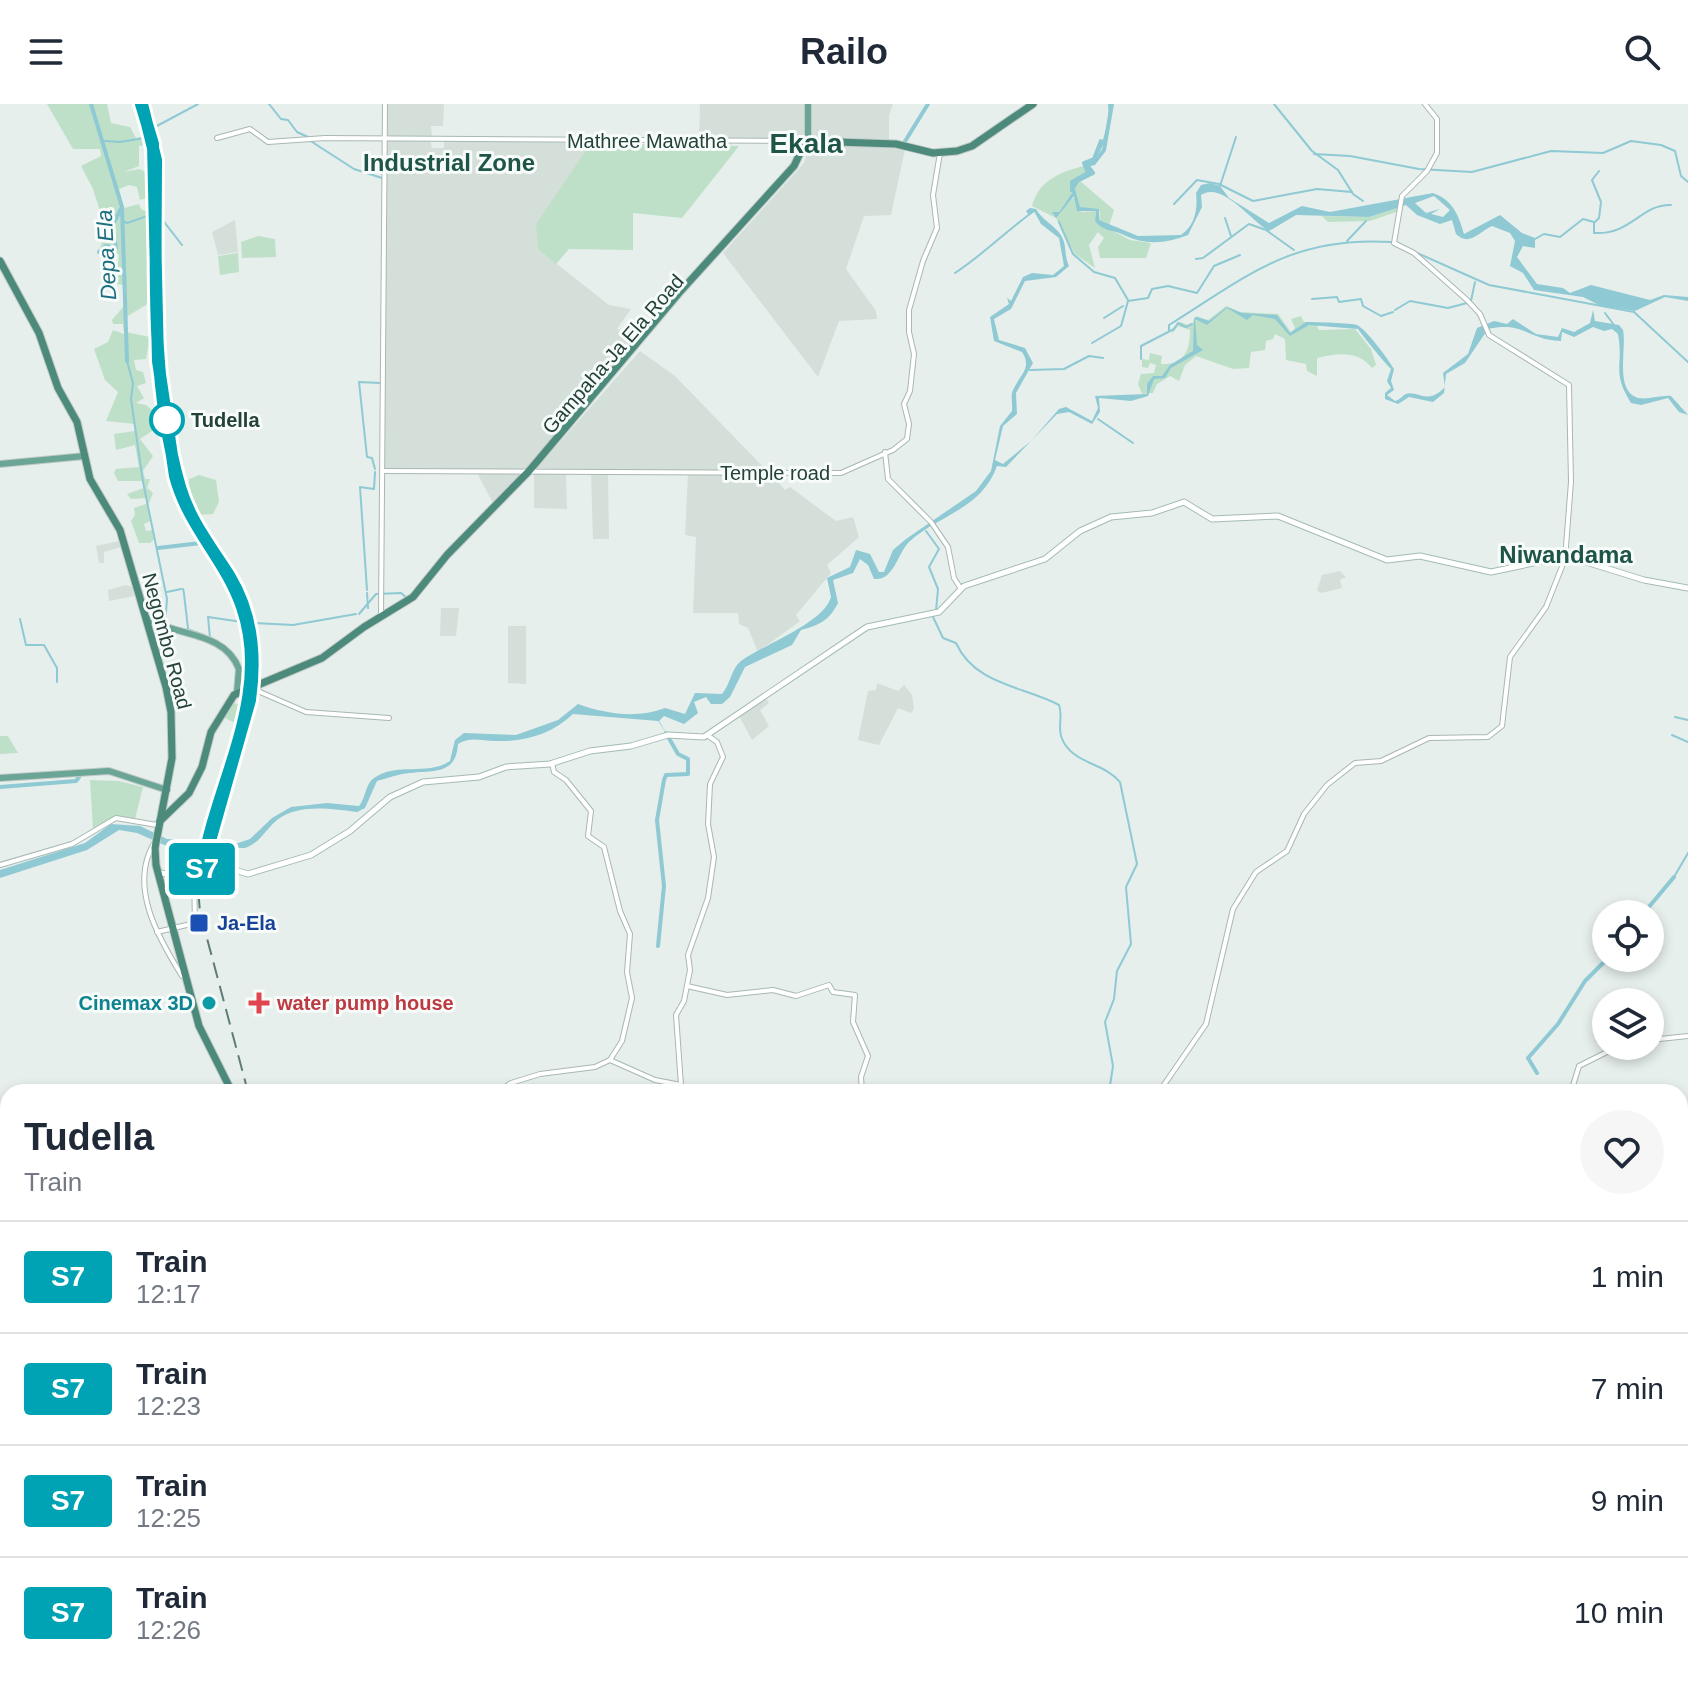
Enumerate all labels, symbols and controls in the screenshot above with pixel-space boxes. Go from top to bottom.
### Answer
icon: menu [24,30,68,74]
icon: search [1620,30,1664,74]
text: Railo [800,31,888,72]
district label: Ekala [769,128,843,159]
street label: Mathree Mawatha [567,130,728,152]
district label: Industrial Zone [363,149,535,176]
water label: Depa Ela [92,209,121,301]
street label: Gampaha-Ja Ela Road [538,270,688,438]
marker: Tudella [150,403,184,437]
place label: Tudella [191,409,260,431]
street label: Temple road [720,462,830,484]
district label: Niwandama [1499,541,1633,568]
street label: Negombo Road [138,570,196,712]
line badge: S7 [166,843,238,895]
text: S7 [185,853,219,884]
map controls [1592,900,1664,1060]
button: locate [1592,900,1664,972]
marker: Ja-Ela [188,912,210,934]
place label: Ja-Ela [217,912,277,934]
button: layers [1592,988,1664,1060]
place label: Cinemax 3D [79,992,193,1014]
marker: water pump house [248,992,270,1014]
place label: water pump house [276,992,454,1014]
marker: Cinemax 3D [200,994,218,1012]
button: heart [1580,1110,1664,1194]
text: Tudella [24,1116,154,1158]
text: Train [24,1167,82,1197]
text: Train [136,1245,208,1278]
text: 1 min [1591,1260,1664,1293]
text: S7 [51,1261,85,1292]
text: 12:17 [136,1279,201,1309]
text: Train [136,1357,208,1390]
text: 7 min [1591,1372,1664,1405]
text: S7 [51,1373,85,1404]
text: 12:23 [136,1391,201,1421]
text: Train [136,1469,208,1502]
text: 9 min [1591,1484,1664,1517]
text: S7 [51,1485,85,1516]
text: 12:25 [136,1503,201,1533]
text: Train [136,1581,208,1614]
text: 10 min [1574,1596,1664,1629]
text: S7 [51,1597,85,1628]
text: 12:26 [136,1615,201,1645]

